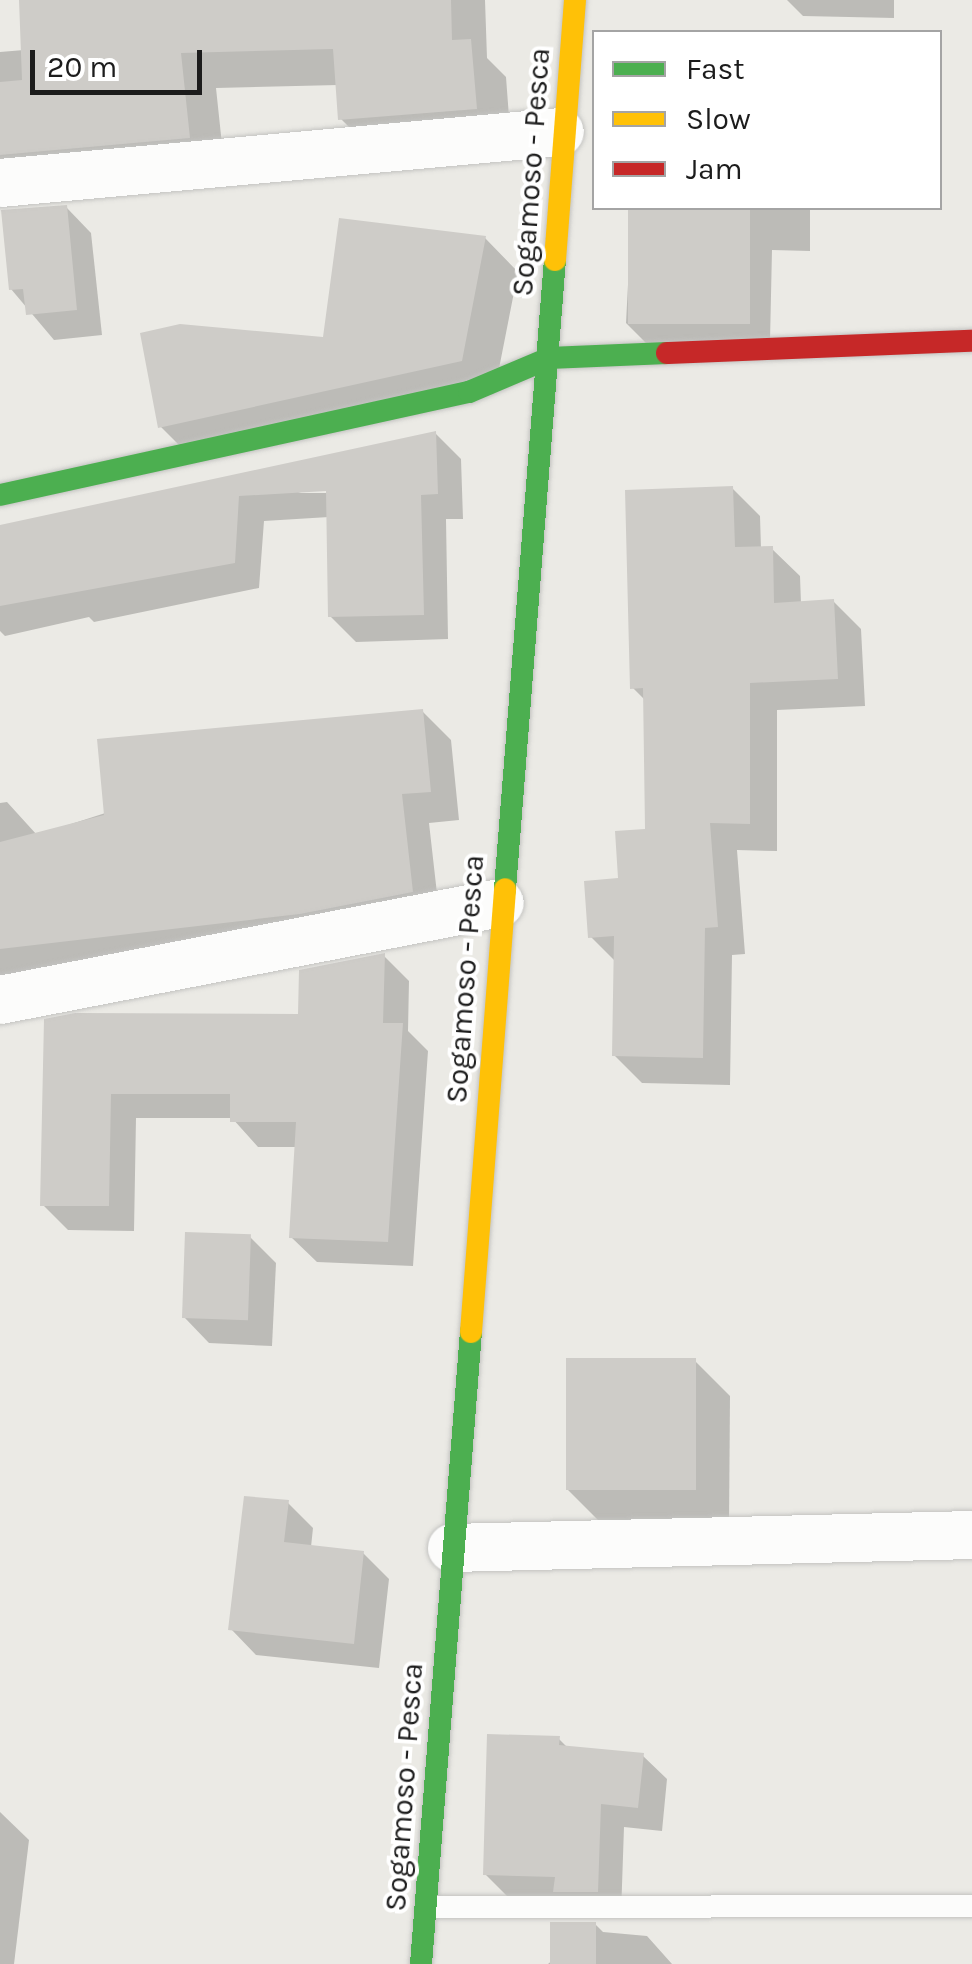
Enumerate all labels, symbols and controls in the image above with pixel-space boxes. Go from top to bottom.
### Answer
scale bar [35,30,208,92]
legend [592,30,942,210]
street label: Sogamoso - Pesca [504,47,558,297]
text: 20 m [47,49,117,85]
text: Fast [686,51,745,87]
text: Slow [686,101,751,137]
text: Jam [686,151,743,187]
street label: Sogamoso - Pesca [438,854,492,1104]
street label: Sogamoso - Pesca [377,1662,431,1912]

